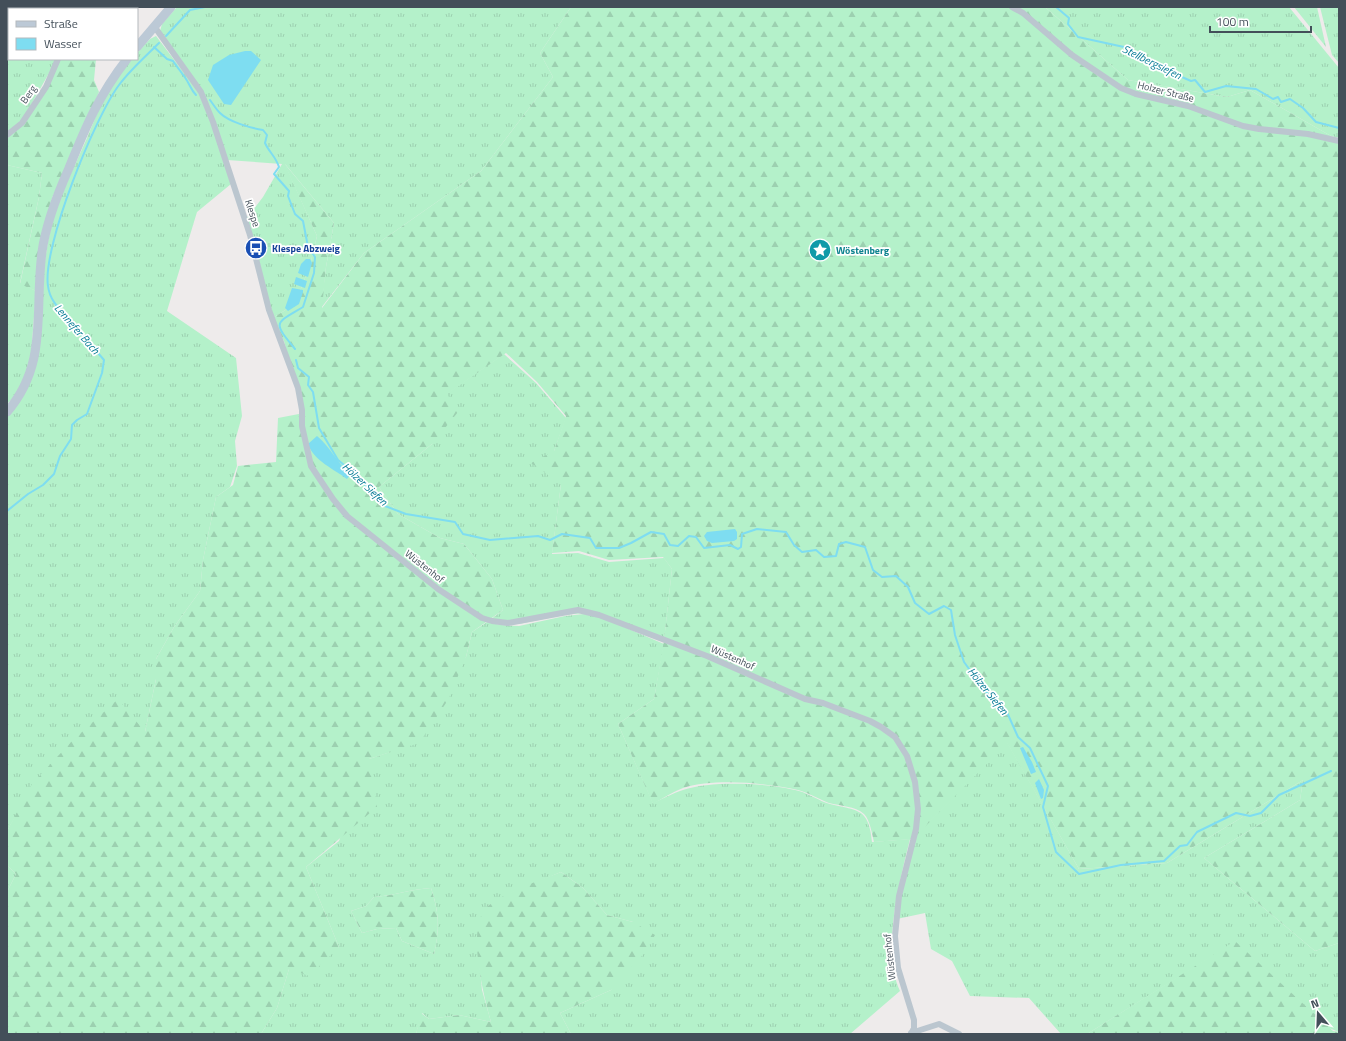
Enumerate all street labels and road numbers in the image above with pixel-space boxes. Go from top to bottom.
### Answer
street label: Holzer Straße [1136,77,1196,106]
street label: Berg [17,82,40,107]
street label: Klespe [241,198,264,229]
street label: Wüstenhof [402,546,448,587]
street label: Wüstenhof [708,641,758,674]
street label: Wüstenhof [880,932,899,981]

